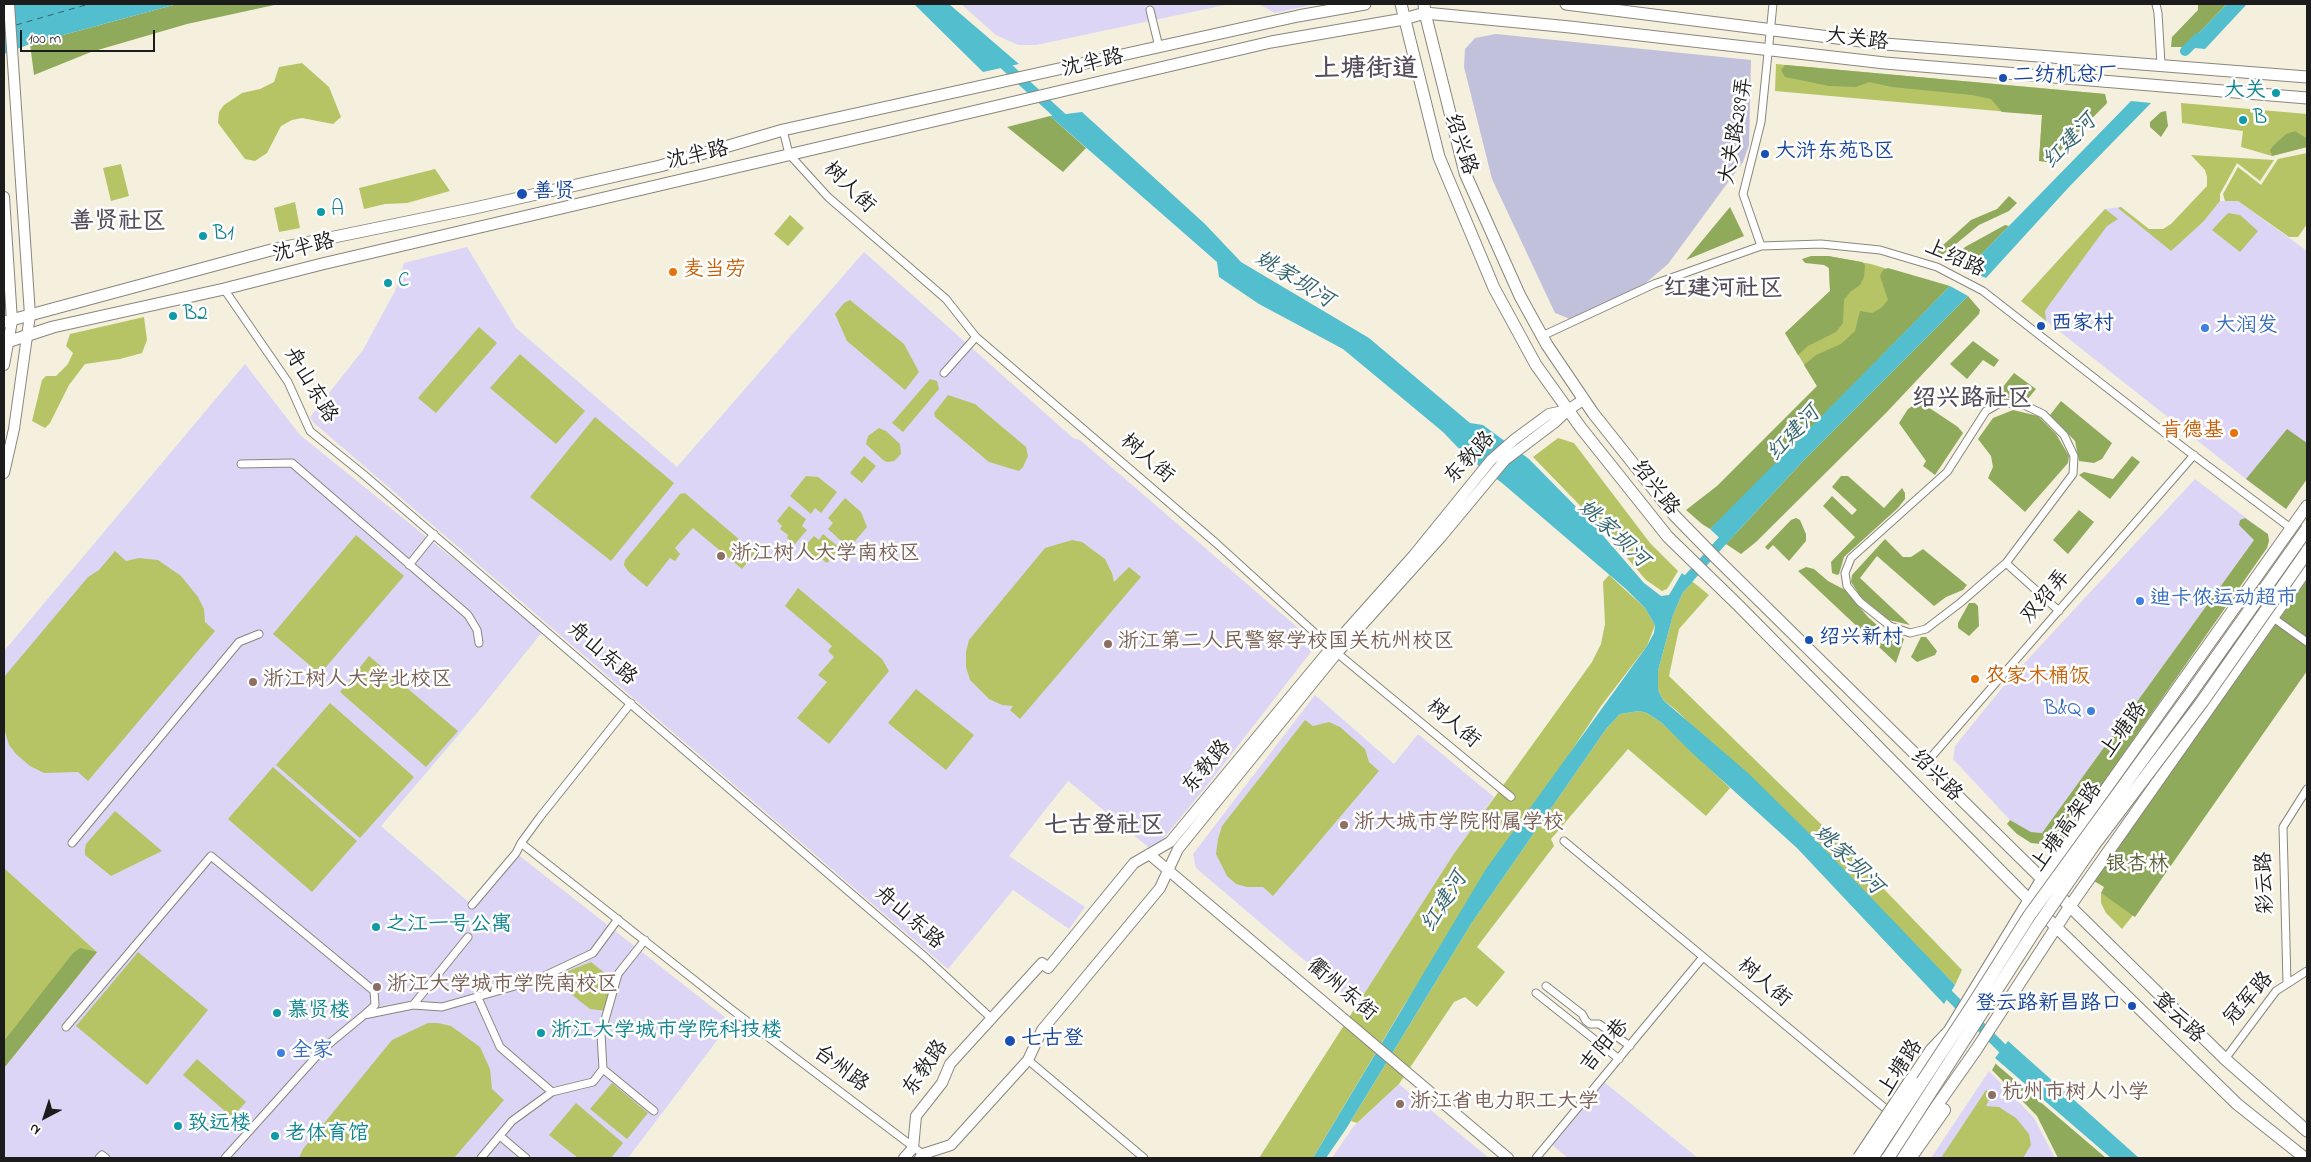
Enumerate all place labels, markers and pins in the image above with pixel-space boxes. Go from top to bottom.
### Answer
place label: 二纺机总厂 [2013,65,2118,91]
marker: 二纺机总厂 [1997,72,2009,84]
place label: 大关 [2224,80,2266,106]
marker: 大关 [2270,87,2282,99]
place label: B [2253,107,2267,133]
marker: B [2237,114,2249,126]
place label: 大浒东苑B区 [1775,141,1894,167]
marker: 大浒东苑B区 [1759,148,1771,160]
place label: 善贤 [533,181,575,207]
marker: 善贤 [515,187,529,201]
place label: A [331,199,344,225]
marker: A [315,206,327,218]
place label: B1 [213,223,234,249]
marker: B1 [197,230,209,242]
place label: 麦当劳 [683,259,746,285]
marker: 麦当劳 [667,266,679,278]
place label: C [398,270,410,296]
marker: C [382,277,394,289]
place label: B2 [183,303,208,329]
marker: B2 [167,310,179,322]
place label: 西家村 [2051,313,2114,339]
place label: 大润发 [2215,315,2278,341]
marker: 西家村 [2035,320,2047,332]
marker: 大润发 [2199,322,2211,334]
place label: 肯德基 [2161,420,2224,446]
marker: 肯德基 [2228,427,2240,439]
place label: 浙江树人大学南校区 [731,543,920,569]
marker: 浙江树人大学南校区 [715,550,727,562]
place label: 迪卡侬运动超市 [2150,588,2297,614]
marker: 迪卡侬运动超市 [2134,595,2146,607]
place label: 绍兴新村 [1819,627,1903,653]
place label: 浙江第二人民警察学校国关杭州校区 [1118,631,1454,657]
marker: 绍兴新村 [1803,634,1815,646]
marker: 浙江第二人民警察学校国关杭州校区 [1102,638,1114,650]
place label: 农家木桶饭 [1985,666,2090,692]
place label: 浙江树人大学北校区 [263,669,452,695]
marker: 农家木桶饭 [1969,673,1981,685]
marker: 浙江树人大学北校区 [247,676,259,688]
place label: B&Q [2044,698,2081,724]
marker: B&Q [2085,705,2097,717]
place label: 浙大城市学院附属学校 [1354,812,1564,838]
marker: 浙大城市学院附属学校 [1338,819,1350,831]
place label: 之江一号公寓 [386,914,512,940]
marker: 之江一号公寓 [370,921,382,933]
place label: 浙江大学城市学院南校区 [387,974,618,1000]
marker: 浙江大学城市学院南校区 [371,981,383,993]
place label: 登云路新昌路口 [1975,993,2122,1019]
place label: 慕贤楼 [287,1000,350,1026]
marker: 登云路新昌路口 [2126,1000,2138,1012]
marker: 慕贤楼 [271,1007,283,1019]
place label: 浙江大学城市学院科技楼 [551,1020,782,1046]
marker: 浙江大学城市学院科技楼 [535,1027,547,1039]
place label: 七古登 [1021,1028,1084,1054]
marker: 七古登 [1003,1034,1017,1048]
place label: 全家 [291,1040,333,1066]
marker: 全家 [275,1047,287,1059]
place label: 杭州市树人小学 [2002,1082,2149,1108]
marker: 杭州市树人小学 [1986,1089,1998,1101]
place label: 浙江省电力职工大学 [1410,1091,1599,1117]
marker: 浙江省电力职工大学 [1394,1098,1406,1110]
place label: 致远楼 [188,1113,251,1139]
marker: 致远楼 [172,1120,184,1132]
place label: 老体育馆 [285,1123,369,1149]
marker: 老体育馆 [269,1130,281,1142]

